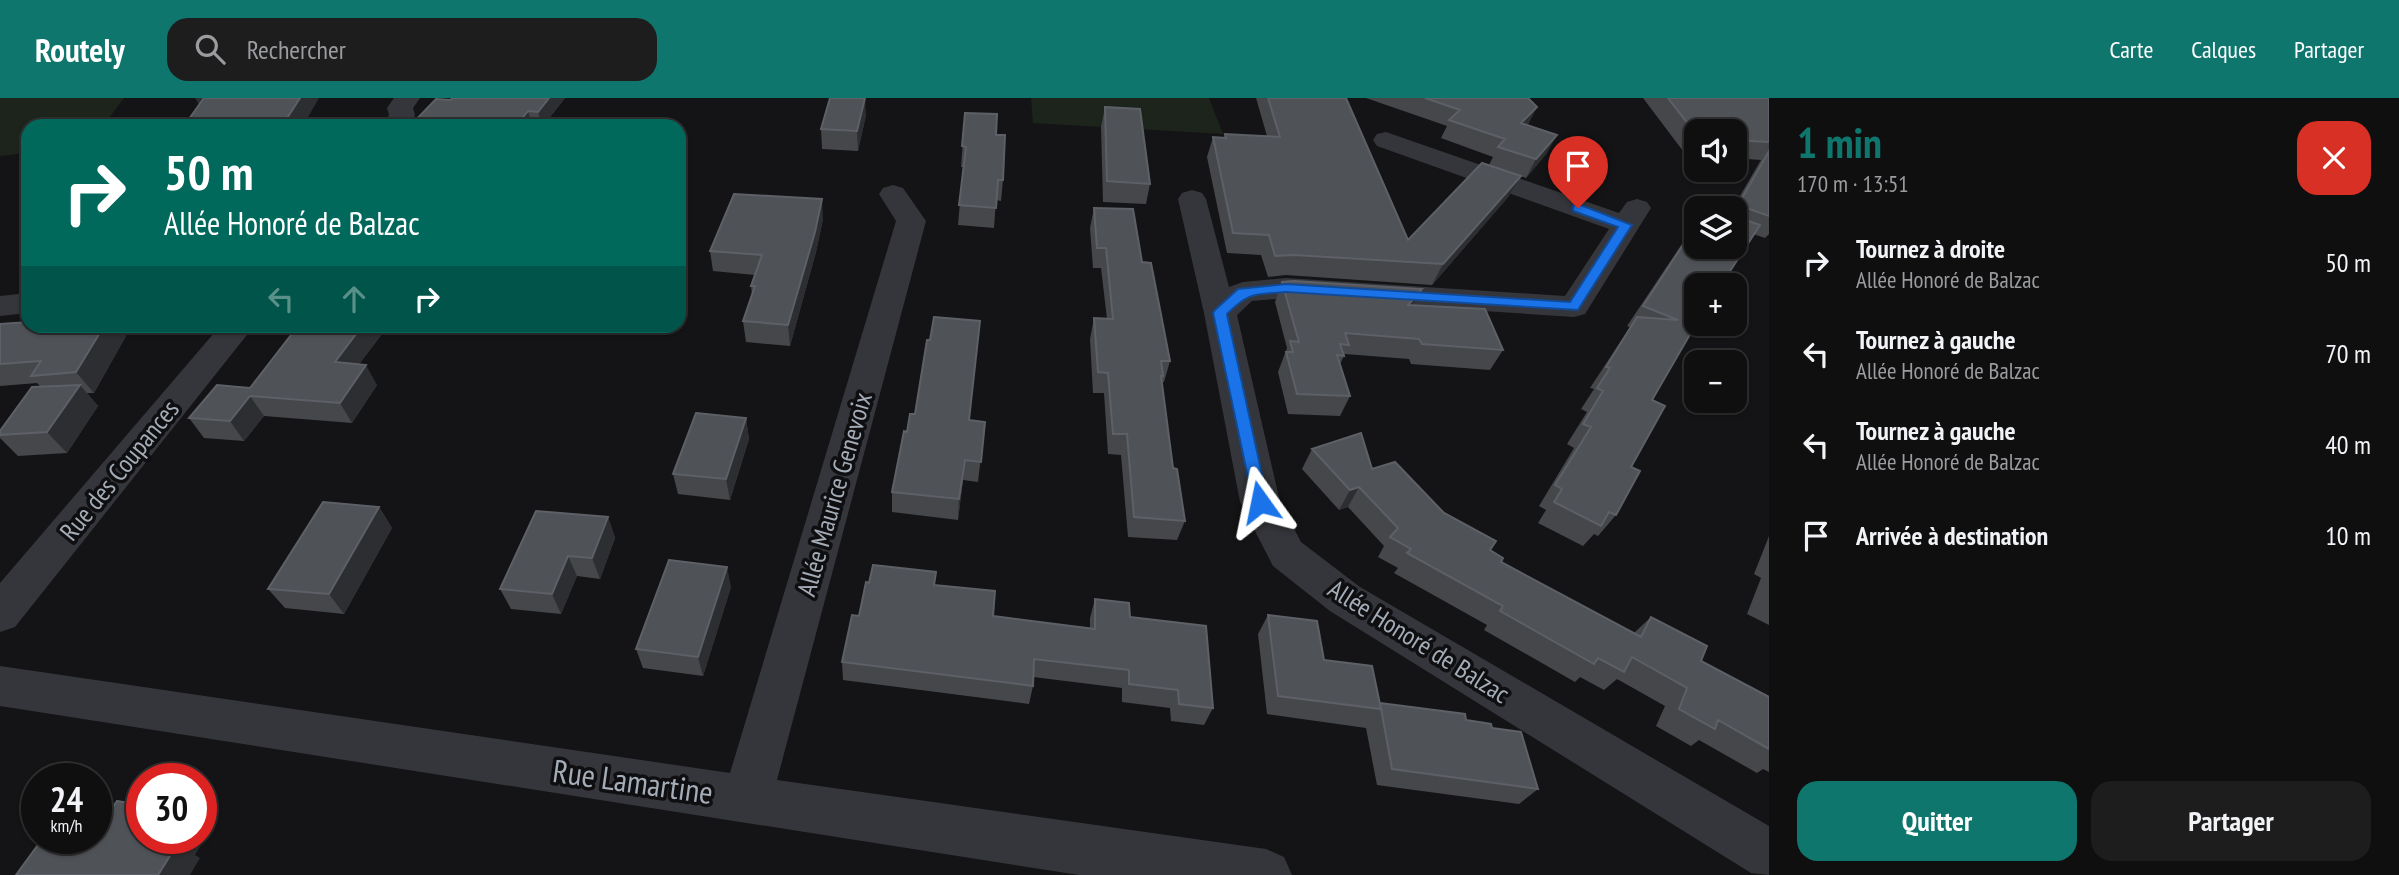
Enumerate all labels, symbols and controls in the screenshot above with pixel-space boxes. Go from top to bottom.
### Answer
search box [167,18,657,81]
text: Routely [35,28,125,71]
icon: search [191,30,229,68]
text: Rechercher [247,33,346,66]
text: Carte [2110,34,2153,65]
text: Calques [2191,34,2256,65]
text: Partager [2294,34,2364,65]
text: 1 min [1797,115,1882,170]
map controls [1684,119,1747,413]
button: sound [1684,119,1747,182]
button: close [2297,121,2371,195]
pin [1548,136,1608,208]
text: 50 m [164,140,253,204]
icon: right [49,147,140,238]
icon: arrive [1559,147,1597,185]
text: 170 m · 13:51 [1797,169,1909,198]
button: layers [1684,196,1747,259]
text: Allée Honoré de Balzac [164,202,420,244]
text: Tournez à droite [1856,232,2005,265]
icon: right [1797,244,1835,282]
text: 50 m [2325,246,2371,279]
text: Allée Honoré de Balzac [1856,265,2040,294]
button: + [1684,273,1747,336]
icon: left [262,280,300,318]
icon: ahead [335,280,373,318]
icon: right [408,280,446,318]
text: Tournez à gauche [1856,323,2016,356]
icon: left [1797,335,1835,373]
text: 70 m [2325,337,2371,370]
button: − [1684,350,1747,413]
text: Allée Honoré de Balzac [1856,356,2040,385]
street label: Allée Maurice Genevoix [789,388,879,600]
street label: Rue des Coupances [52,393,186,547]
text: Tournez à gauche [1856,414,2016,447]
icon: left [1797,426,1835,464]
text: 40 m [2325,428,2371,461]
text: Allée Honoré de Balzac [1856,447,2040,476]
position arrow [1223,465,1297,539]
icon: arrive [1797,517,1835,555]
text: Arrivée à destination [1856,519,2048,552]
text: 10 m [2325,519,2371,552]
street label: Allée Honoré de Balzac [1322,572,1516,710]
street label: Rue Lamartine [550,749,716,813]
speed limit sign: 30 [126,763,217,854]
text: 24 [50,776,83,822]
button: Quitter [1797,781,2077,861]
button: Partager [2091,781,2371,861]
text: km/h [51,814,82,837]

